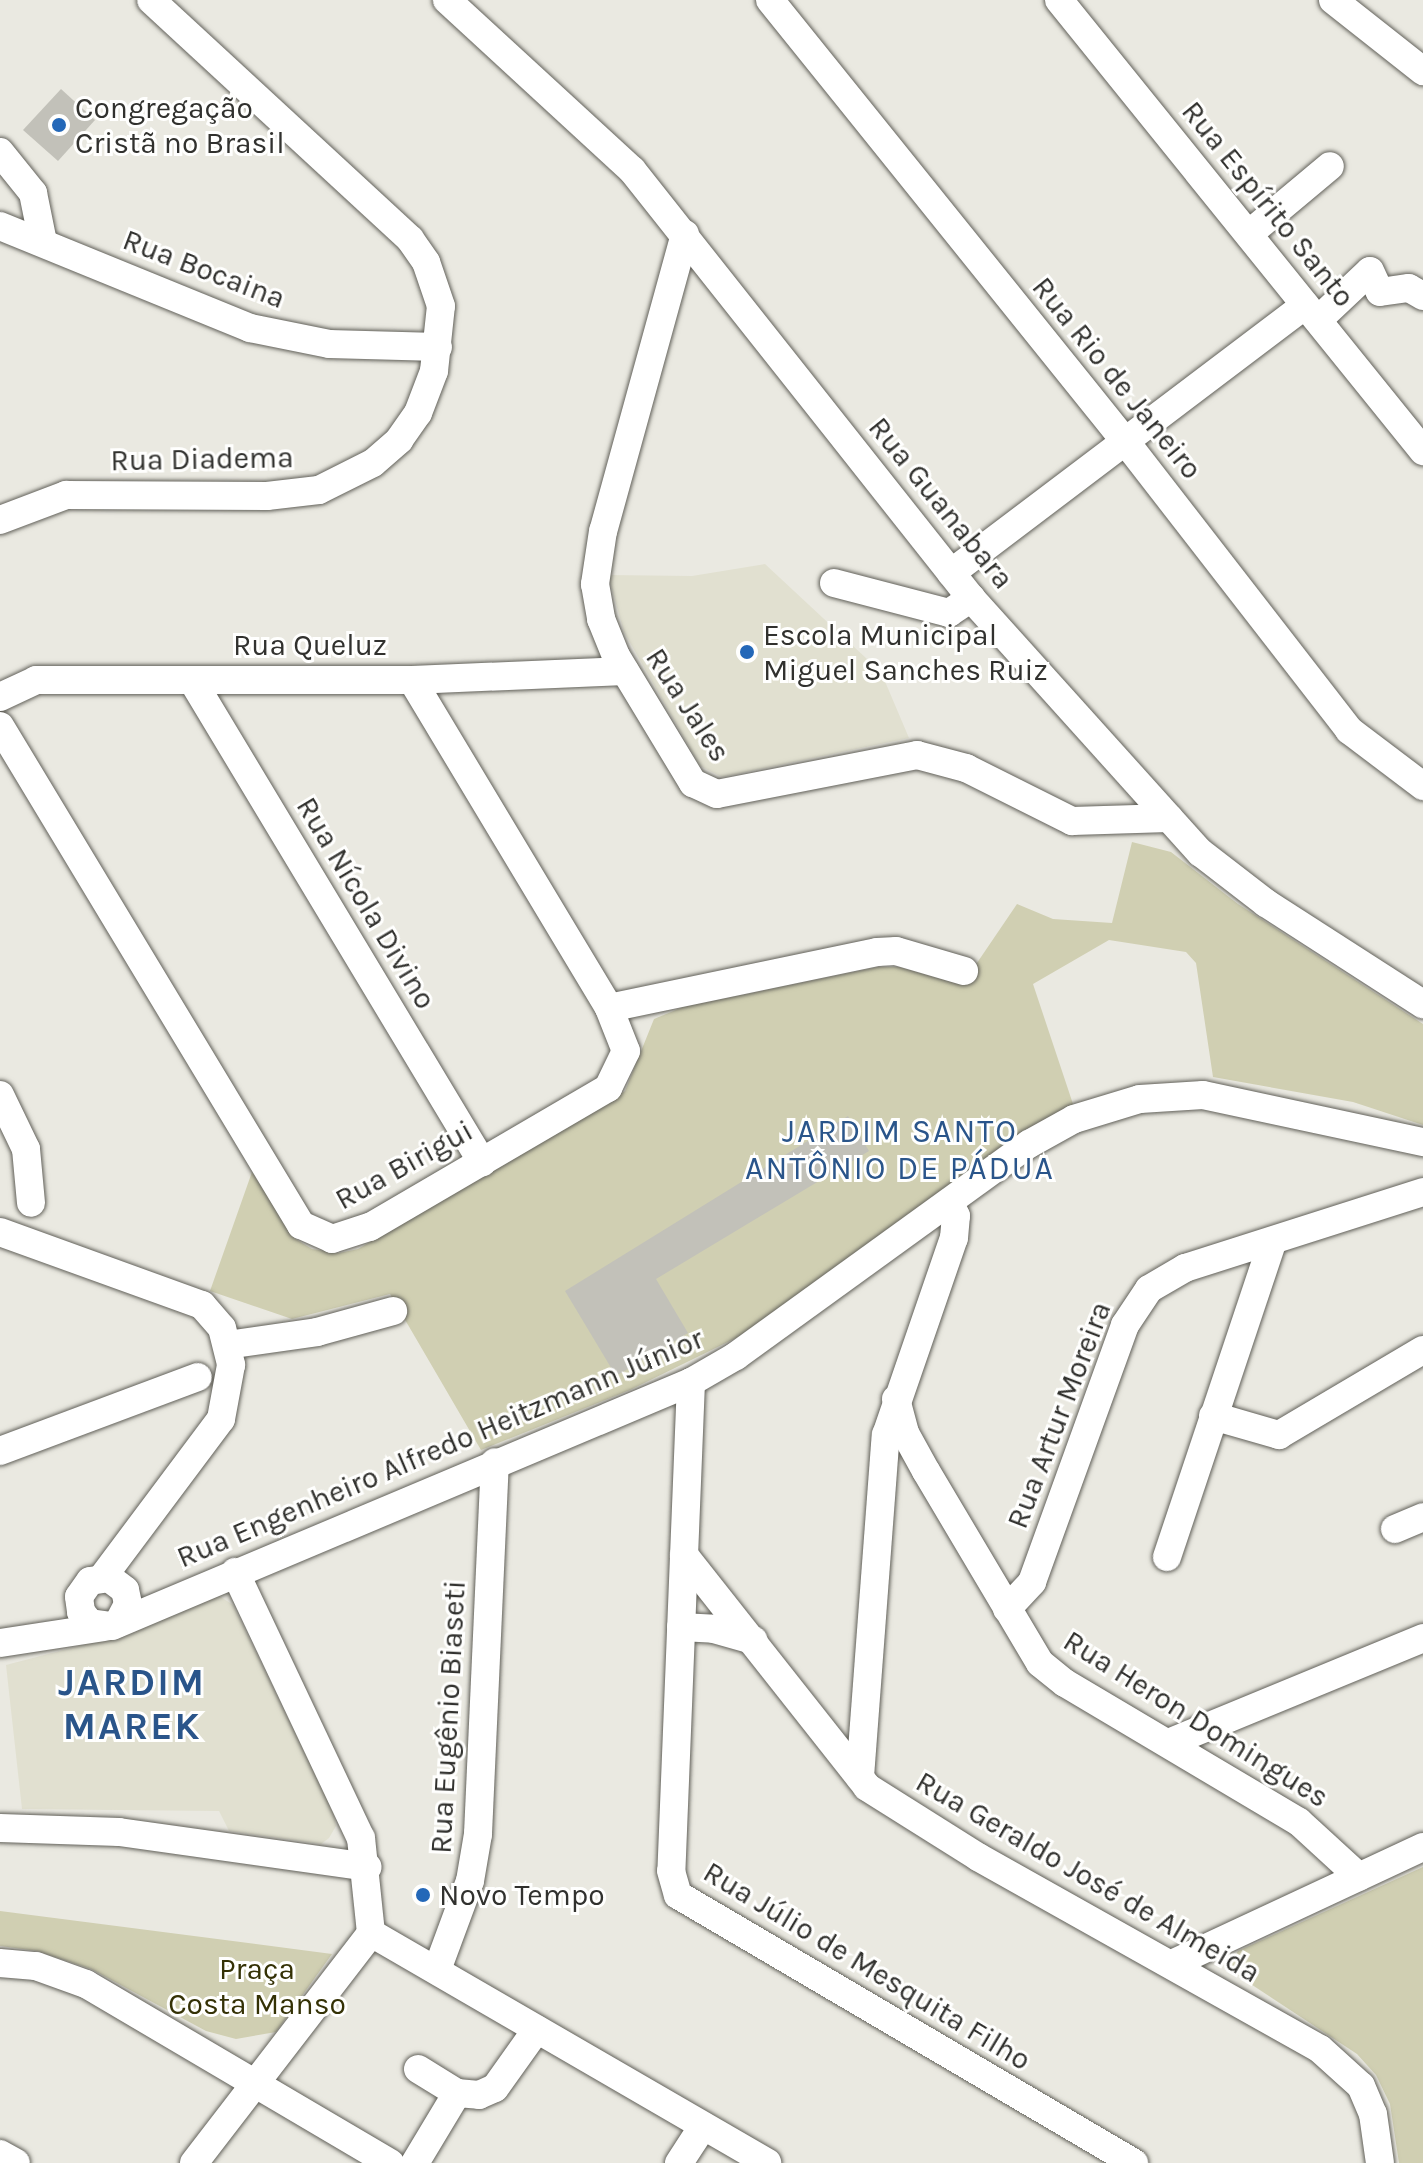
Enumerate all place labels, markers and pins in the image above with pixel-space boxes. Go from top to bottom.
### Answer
place label: Congregação Cristã no Brasil [75,90,285,160]
marker: Congregação Cristã no Brasil [50,116,68,134]
place label: Escola Municipal Miguel Sanches Ruiz [763,617,1048,688]
marker: Escola Municipal Miguel Sanches Ruiz [738,643,756,661]
place label: Novo Tempo [439,1877,605,1913]
marker: Novo Tempo [414,1886,432,1904]

